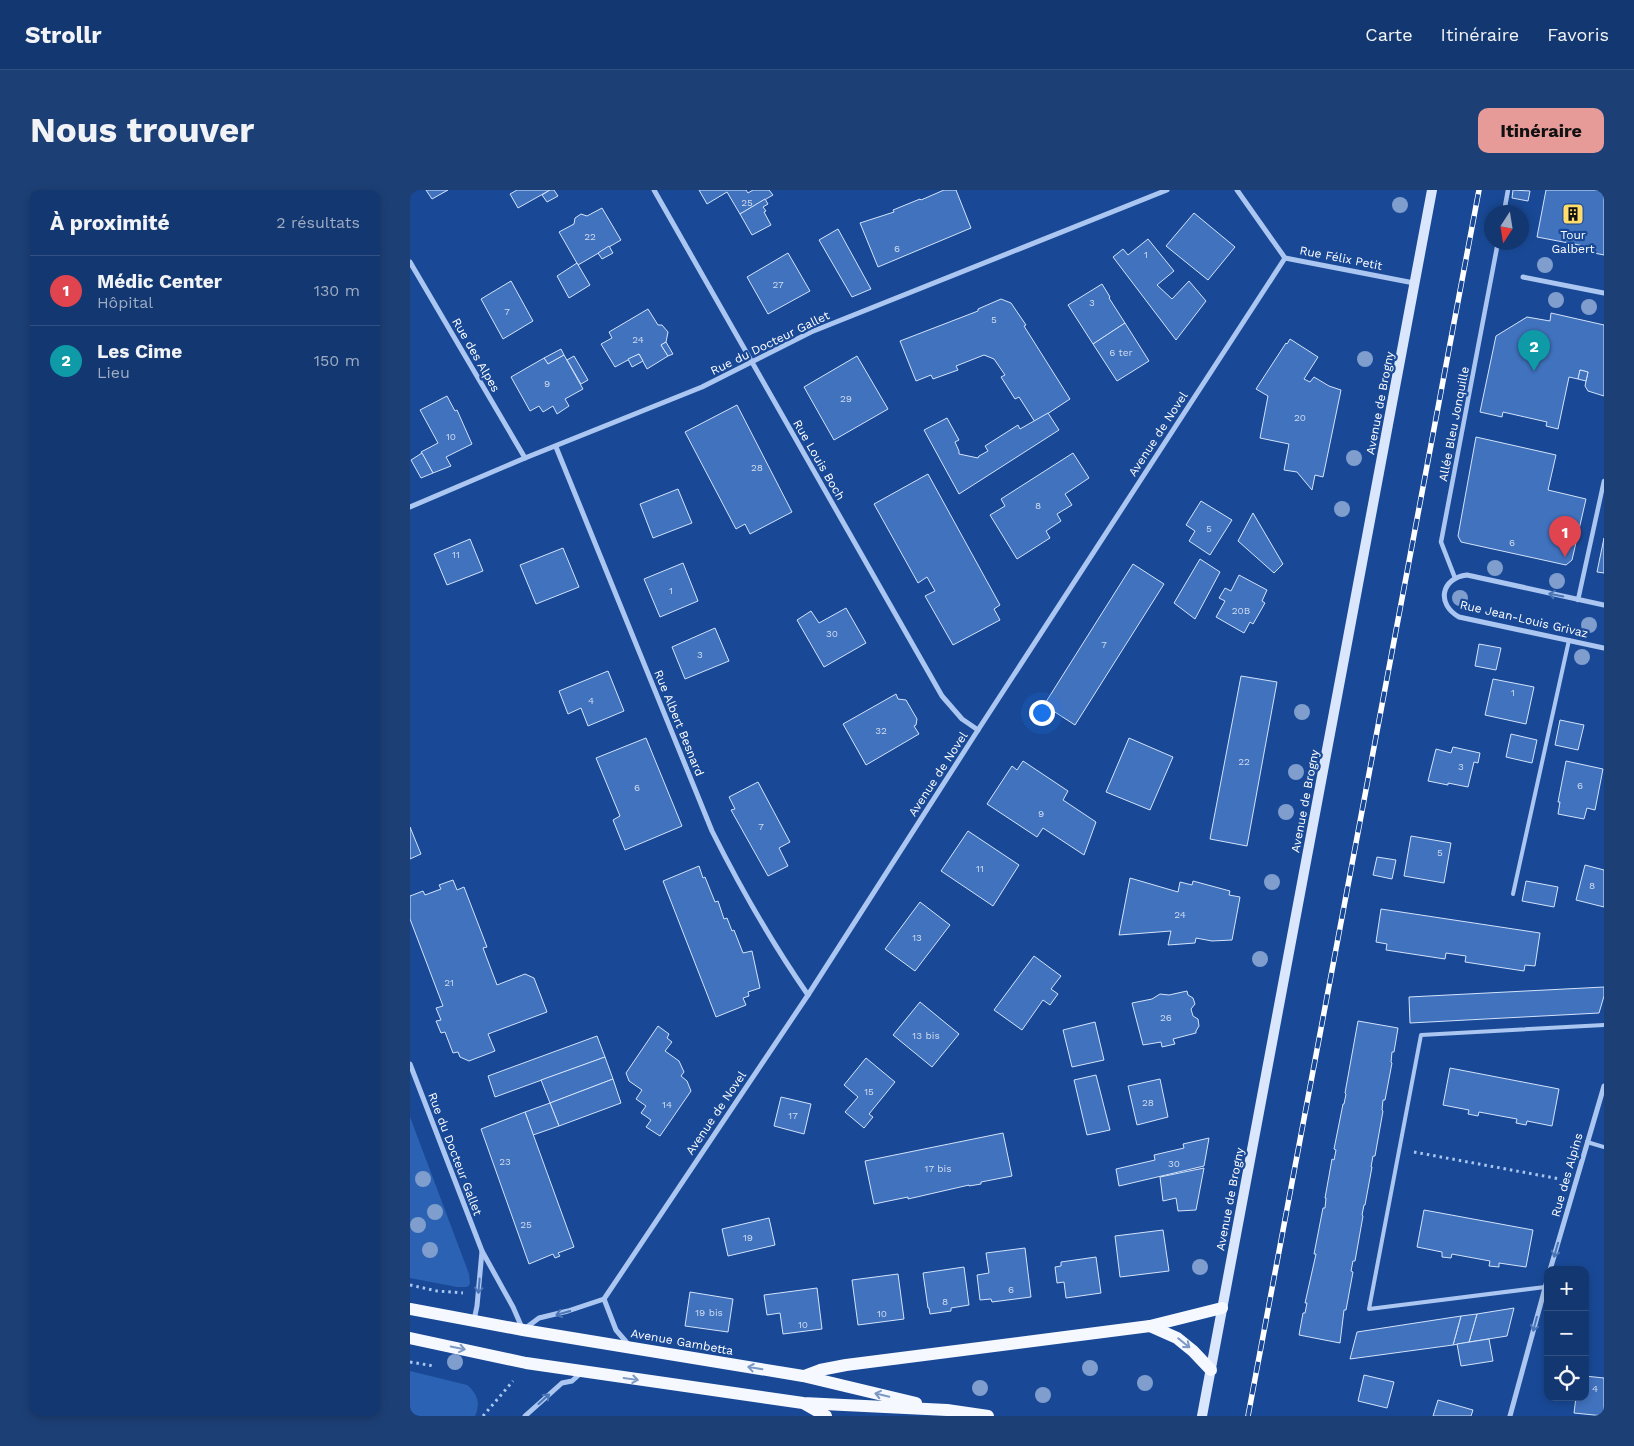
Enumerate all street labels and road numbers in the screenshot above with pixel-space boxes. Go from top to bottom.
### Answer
street label: Rue Félix Petit [1298,243,1384,273]
street label: Rue du Docteur Gallet [708,308,832,378]
street label: Rue des Alpes [449,316,503,394]
street label: Avenue de Brogny [1363,350,1397,456]
street label: Allée Bleu Jonquille [1436,365,1472,483]
street label: Avenue de Novel [1125,389,1191,479]
street label: Rue Louis Boch [790,417,848,503]
street label: Rue Jean-Louis Grivaz [1458,597,1590,641]
street label: Rue Albert Besnard [651,668,707,778]
street label: Avenue de Novel [905,729,971,819]
street label: Avenue de Brogny [1288,748,1322,854]
street label: Avenue de Novel [683,1068,749,1157]
street label: Rue du Docteur Gallet [425,1091,485,1217]
street label: Rue des Alpins [1548,1131,1586,1219]
street label: Avenue de Brogny [1213,1146,1247,1252]
street label: Avenue Gambetta [630,1326,735,1358]

